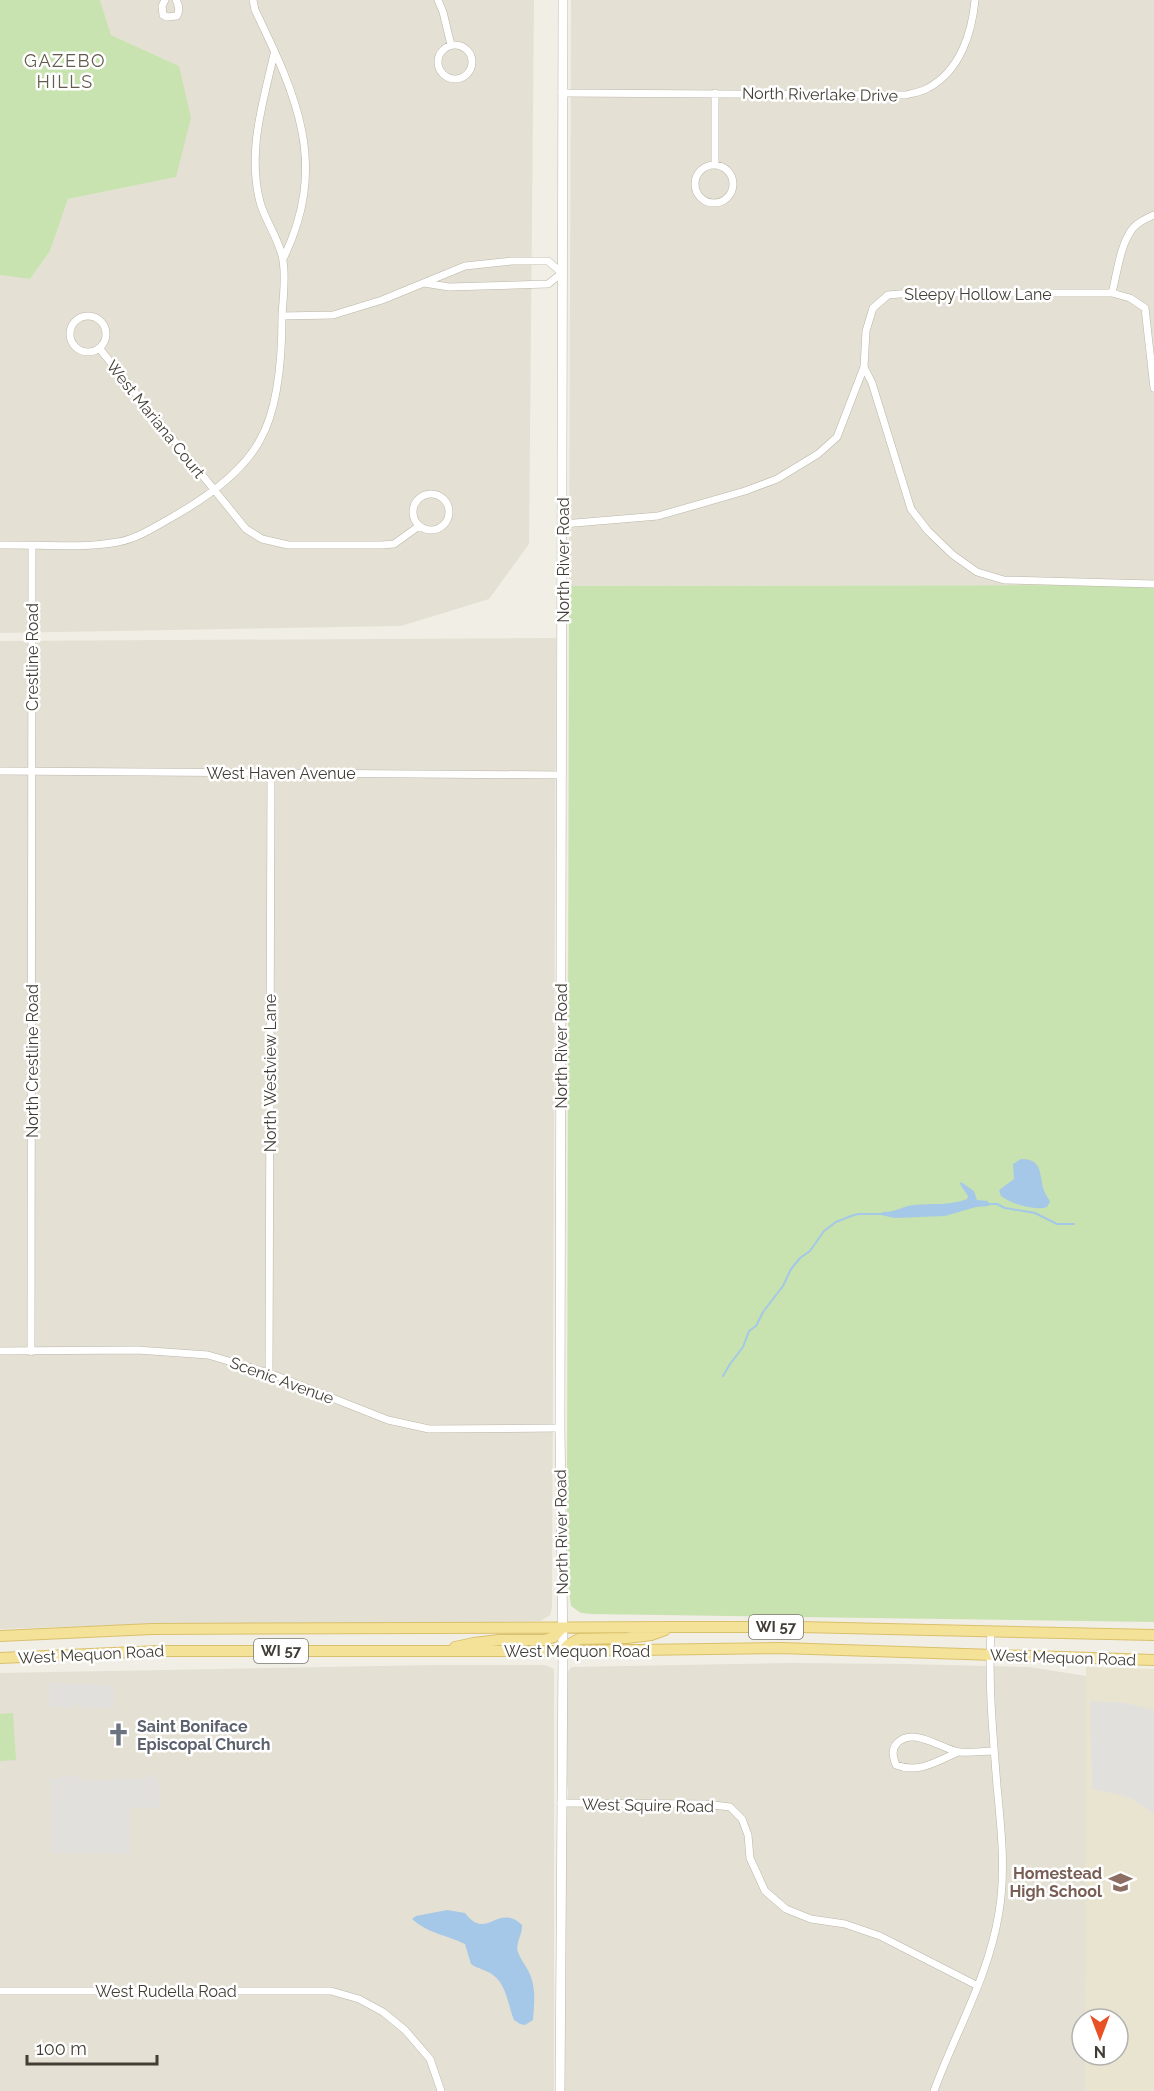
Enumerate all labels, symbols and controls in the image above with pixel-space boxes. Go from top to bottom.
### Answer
district label: GAZEBO HILLS [24,50,106,92]
street label: North Riverlake Drive [742,84,898,105]
street label: Sleepy Hollow Lane [904,285,1052,304]
street label: West Mariana Court [102,357,209,482]
street label: North River Road [554,497,573,623]
street label: Crestline Road [23,603,42,711]
street label: West Haven Avenue [206,764,356,783]
street label: North River Road [552,983,571,1109]
street label: North Crestline Road [23,984,42,1138]
street label: North Westview Lane [261,994,280,1152]
street label: Scenic Avenue [227,1353,336,1408]
street label: North River Road [551,1469,572,1595]
road number: WI 57 [749,1615,803,1639]
road number: WI 57 [254,1639,308,1663]
street label: West Mequon Road [18,1641,165,1668]
street label: West Mequon Road [504,1642,650,1661]
street label: West Mequon Road [990,1645,1136,1670]
place label: Saint Boniface Episcopal Church [137,1717,270,1754]
church icon: Saint Boniface Episcopal Church [106,1722,132,1748]
street label: West Squire Road [582,1795,714,1816]
place label: Homestead High School [1009,1864,1103,1901]
school or university icon: Homestead High School [1107,1869,1133,1895]
street label: West Rudella Road [95,1982,237,2001]
north arrow [1070,2007,1130,2067]
scale bar [27,2028,158,2066]
text: 100 m [36,2038,87,2059]
text: N [1094,2042,1106,2061]

